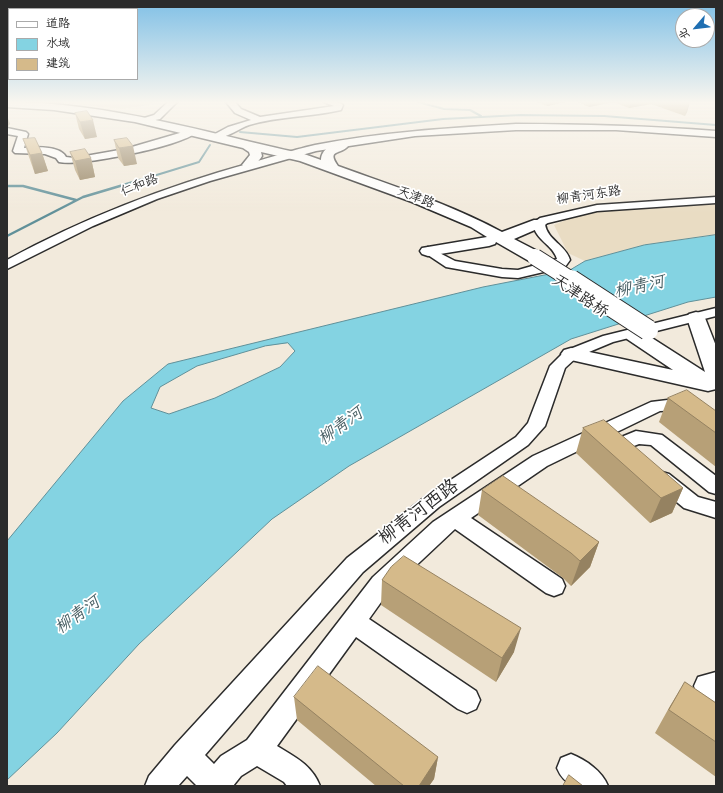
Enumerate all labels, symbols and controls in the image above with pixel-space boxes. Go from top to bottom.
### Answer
legend [8,8,138,80]
north arrow [675,8,715,48]
text: 道路 [46,16,70,33]
text: 北 [676,25,695,42]
text: 水域 [46,36,70,53]
text: 建筑 [46,56,70,73]
street label: 仁和路 [119,173,161,201]
street label: 天津路 [394,185,436,213]
street label: 柳青河东路 [556,185,622,209]
street label: 天津路桥 [547,272,611,324]
water label: 柳青河 [613,274,667,304]
water label: 柳青河 [315,405,369,451]
street label: 柳青河西路 [375,476,465,552]
water label: 柳青河 [52,594,106,640]

